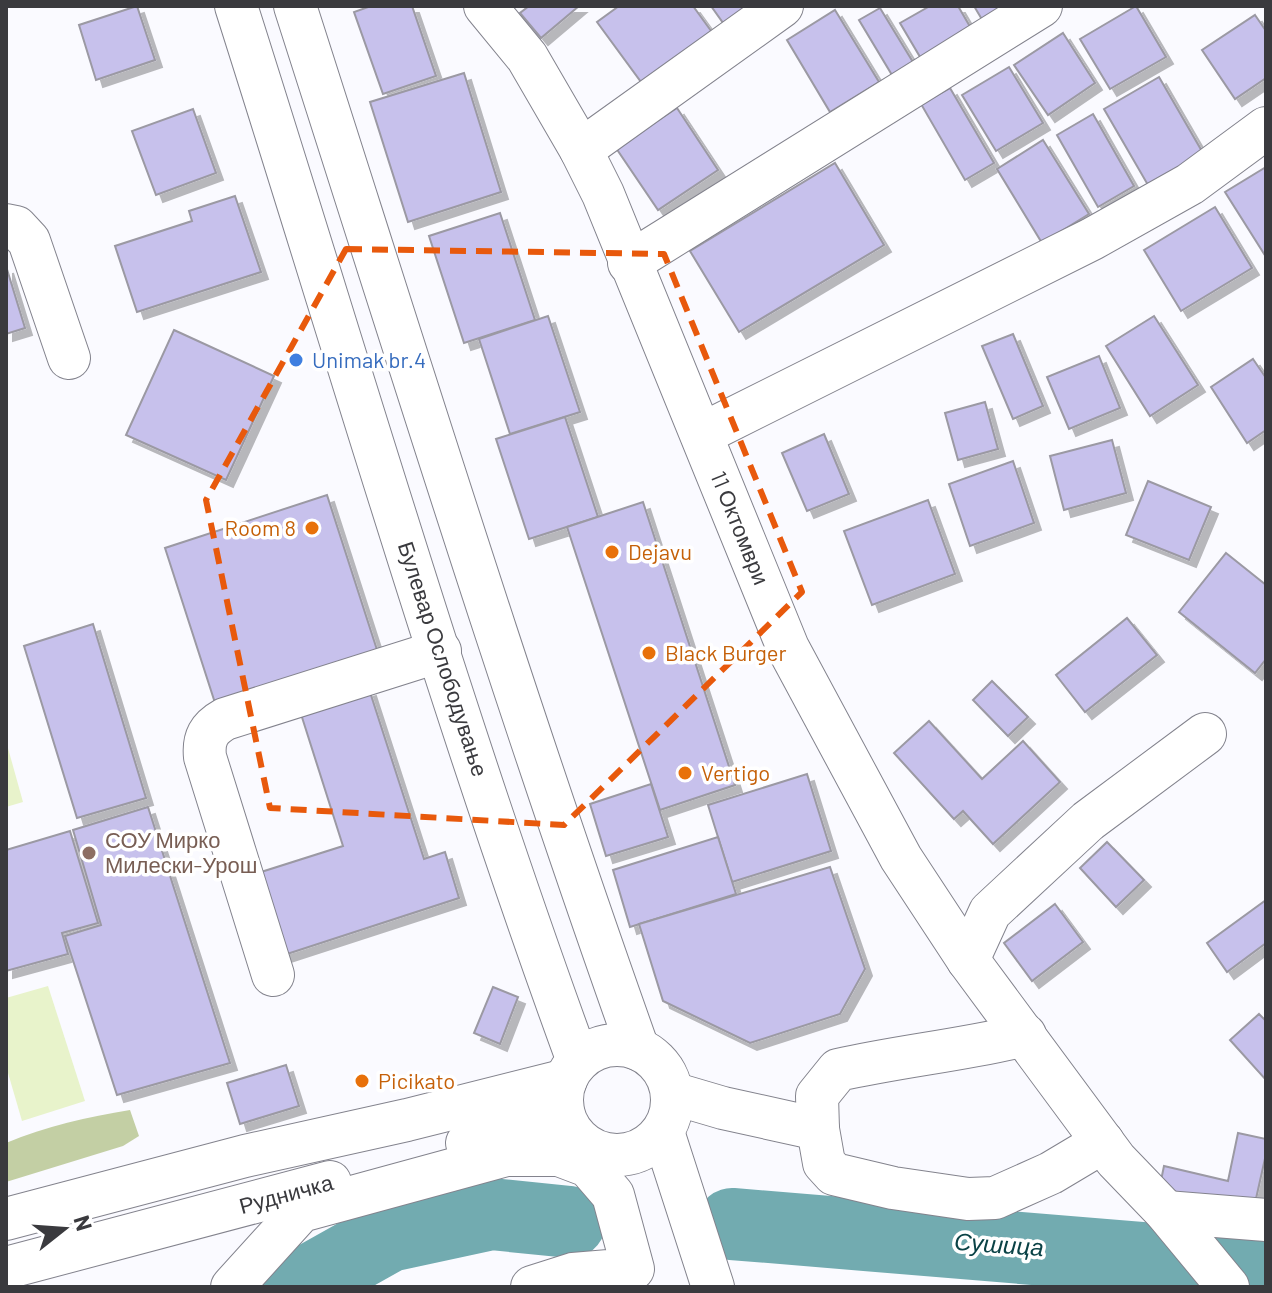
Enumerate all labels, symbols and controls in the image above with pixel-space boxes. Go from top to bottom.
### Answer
place label: Unimak br.4 [312,346,426,372]
marker: Unimak br.4 [287,351,305,369]
street label: 11 Октомври [705,467,776,589]
place label: Room 8 [225,514,296,540]
marker: Room 8 [303,519,321,537]
street label: Булевар Ослободување [393,538,494,780]
place label: Dejavu [628,538,692,564]
marker: Dejavu [603,543,621,561]
place label: Black Burger [665,639,787,665]
marker: Black Burger [640,644,658,662]
place label: Vertigo [701,759,770,785]
marker: Vertigo [676,764,694,782]
place label: СОУ Мирко Милески-Урош [105,826,257,878]
marker: СОУ Мирко Милески-Урош [80,844,98,862]
place label: Picikato [378,1067,455,1093]
marker: Picikato [353,1072,371,1090]
street label: Рудничка [236,1168,336,1219]
north arrow [24,1189,104,1269]
text: N [70,1212,99,1234]
water label: Сушица [953,1226,1045,1261]

